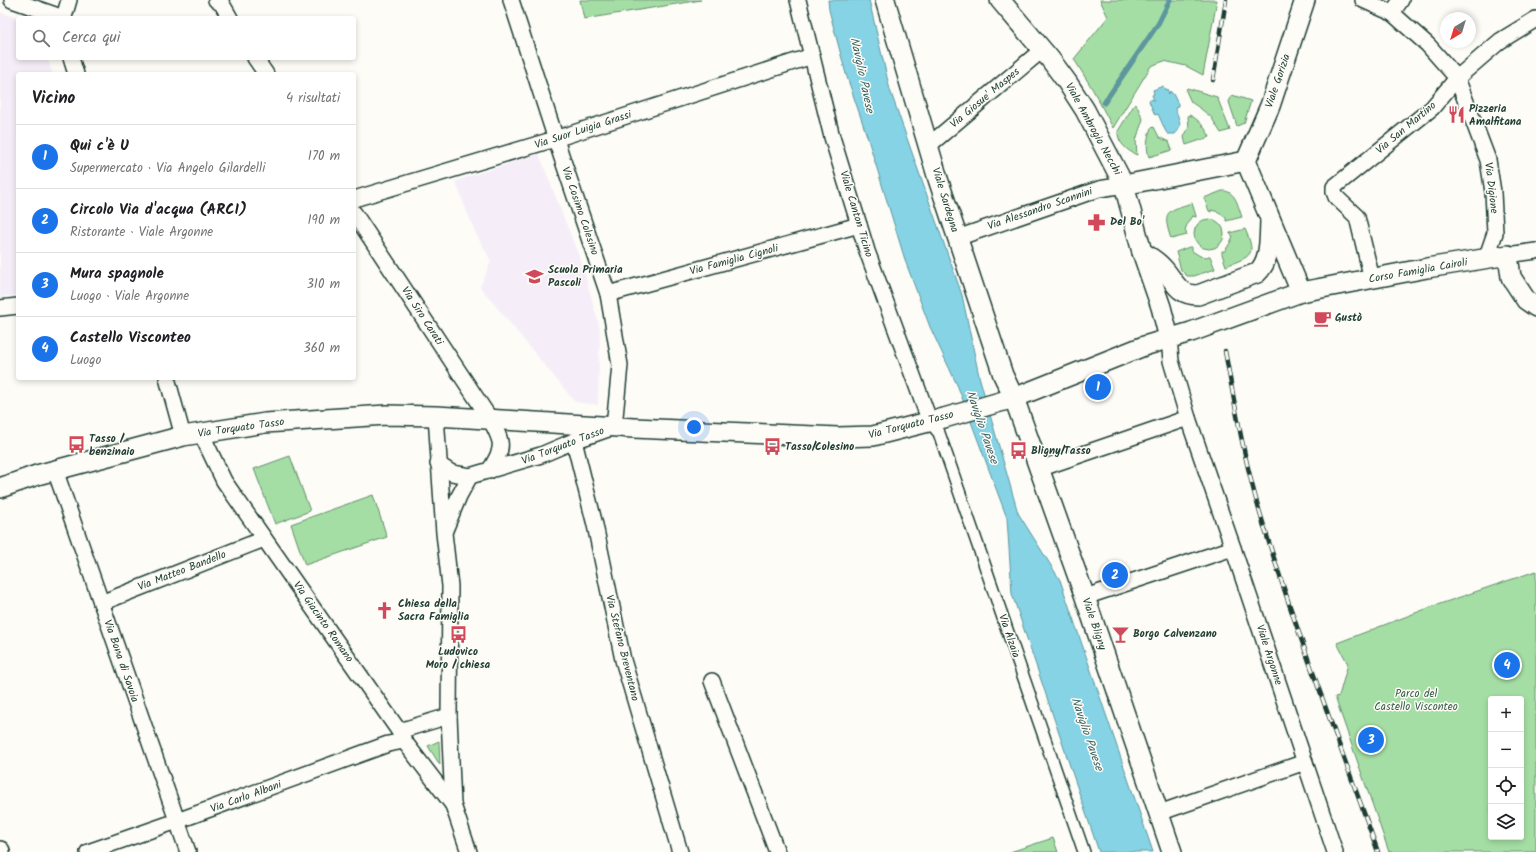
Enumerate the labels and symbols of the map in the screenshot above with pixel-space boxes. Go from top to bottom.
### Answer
north arrow [1440,12,1476,48]
water label: Naviglio Pavese [845,36,880,116]
street label: Viale Gorizia [1260,51,1296,111]
street label: Via Giosue' Maspes [946,63,1024,133]
street label: Viale Ambrogio Necchi [1060,79,1126,179]
street label: Via San Martino [1372,97,1440,159]
place label: Pizzeria Amalfitana [1469,100,1522,131]
restaurant icon: Pizzeria Amalfitana [1446,105,1466,125]
street label: Via Suor Luigia Grassi [532,106,634,154]
street label: Via Digione [1479,161,1503,215]
street label: Via Cosimo Colesino [556,164,604,258]
street label: Viale Sardegna [927,165,963,235]
street label: Viale Canton Ticino [834,168,878,260]
street label: Via Alessandro Scannini [985,182,1095,235]
pharmacy icon: Del Bo' [1087,212,1107,232]
place label: Del Bo' [1110,213,1145,231]
street label: Via Famiglia Cignoli [688,239,781,280]
street label: Corso Famiglia Cairoli [1367,253,1469,289]
place label: Scuola Primaria Pascoli [548,261,623,292]
school or university icon: Scuola Primaria Pascoli [525,266,545,286]
street label: Via Siro Carati [396,283,448,349]
cafe icon: Gustò [1312,308,1332,328]
place label: Gustò [1335,309,1362,327]
pin: 1 [1085,372,1111,402]
water label: Naviglio Pavese [961,388,1004,468]
street label: Via Torquato Tasso [866,406,956,444]
street label: Via Torquato Tasso [197,413,285,443]
your location [684,417,704,437]
street label: Via Torquato Tasso [519,422,607,470]
place label: Tasso / benzinaio [89,430,134,461]
bus stop icon: Tasso / benzinaio [66,435,86,455]
bus stop icon: Tasso/Colesino [762,437,782,457]
place label: Tasso/Colesino [785,438,854,456]
bus stop icon: Bligny/Tasso [1008,441,1028,461]
place label: Bligny/Tasso [1031,442,1091,460]
street label: Via Matteo Bandello [135,546,229,596]
pin: 2 [1102,560,1128,590]
street label: Via Giacinto Romano [288,578,358,666]
street label: Via Stefano Breventano [600,593,644,703]
place label: Chiesa della Sacra Famiglia [398,595,469,626]
street label: Viale Bligny [1077,595,1112,653]
church icon: Chiesa della Sacra Famiglia [375,600,395,620]
street label: Via Alzaia [993,612,1025,660]
street label: Via Bona di Savoia [98,617,144,705]
street label: Viale Argonne [1251,622,1287,688]
bus stop icon: Ludovico Moro / chiesa [448,624,468,644]
bar icon: Borgo Calvenzano [1110,624,1130,644]
place label: Borgo Calvenzano [1133,625,1217,643]
place label: Ludovico Moro / chiesa [426,643,491,674]
pin: 4 [1494,650,1520,680]
park label: Parco del Castello Visconteo [1374,685,1458,716]
water label: Naviglio Pavese [1066,695,1109,775]
pin: 3 [1358,725,1384,755]
street label: Via Carlo Albani [208,776,284,818]

